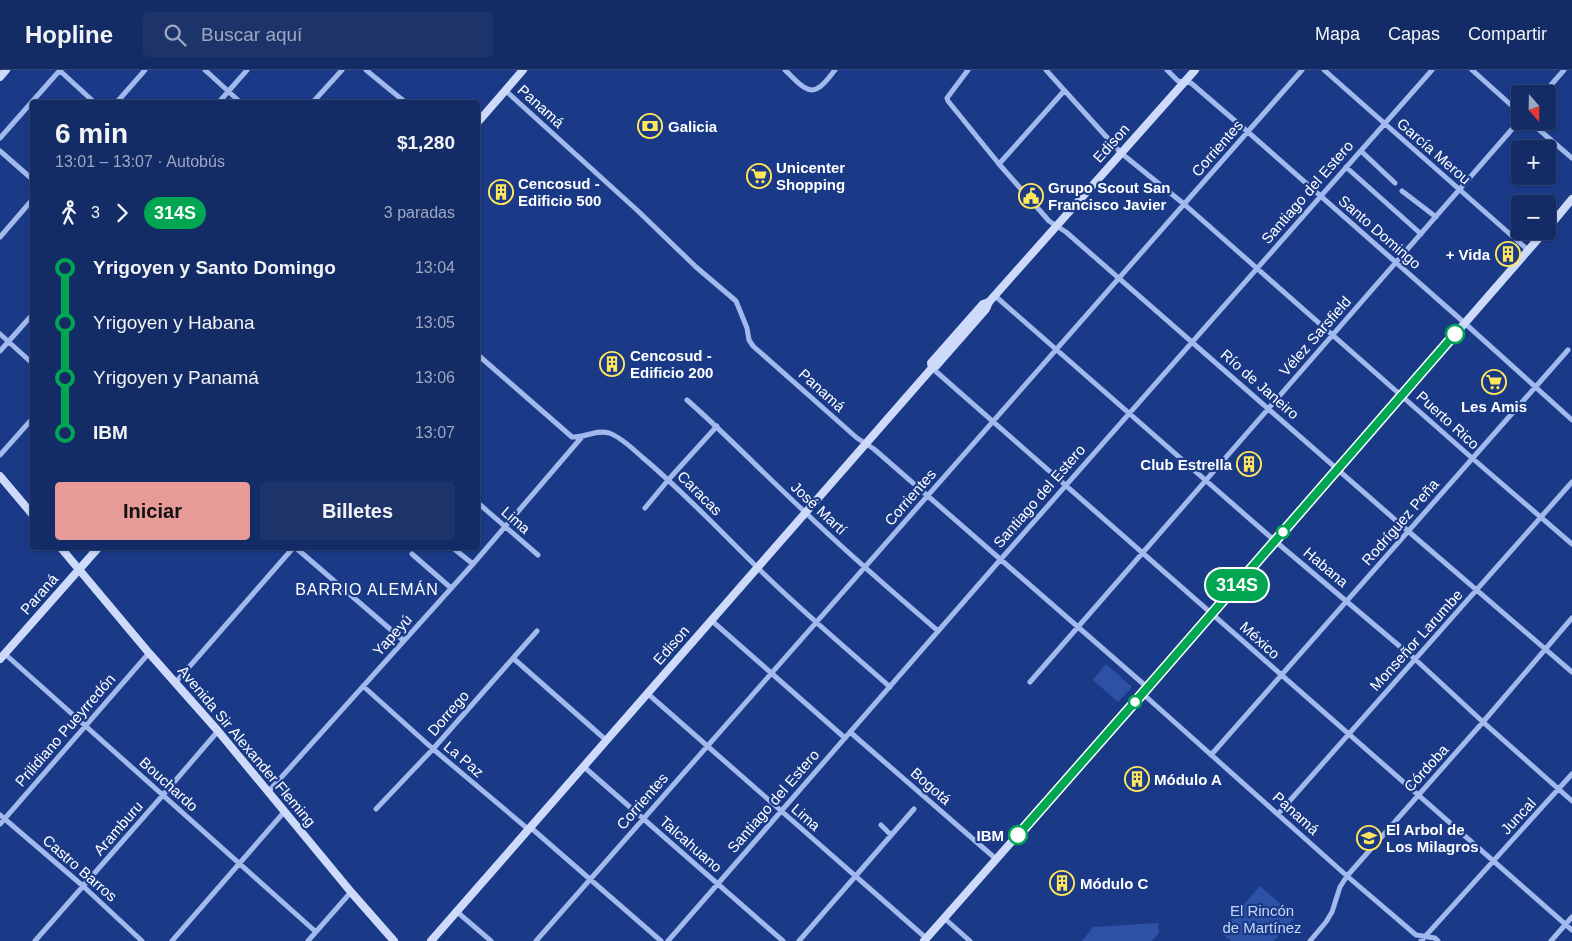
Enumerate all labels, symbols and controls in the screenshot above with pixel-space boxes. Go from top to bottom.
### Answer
search box [143,12,493,57]
text: Hopline [25,21,113,48]
icon: search [161,21,189,49]
text: Buscar aquí [201,24,302,45]
text: Mapa [1315,24,1360,44]
text: Capas [1388,24,1440,44]
text: Compartir [1468,24,1547,44]
street label: Panamá [515,81,568,131]
north arrow [1511,85,1556,130]
map controls [1511,85,1556,240]
bank icon: Galicia [637,113,663,139]
street label: García Merou [1394,115,1474,187]
street label: Corrientes [1188,116,1246,180]
text: 6 min [55,118,128,149]
place label: Galicia [668,118,718,135]
street label: Edison [1089,120,1133,166]
text: $1,280 [397,132,455,153]
street label: Santiago del Estero [1258,137,1356,247]
button: + [1511,140,1556,185]
text: 13:01 – 13:07 · Autobús [55,153,225,170]
place label: Unicenter Shopping [776,159,845,193]
supermarket icon: Unicenter Shopping [746,163,772,189]
place label: Cencosud - Edificio 500 [518,175,601,209]
building icon: Cencosud - Edificio 500 [488,179,514,205]
place label: Grupo Scout San Francisco Javier [1048,179,1171,213]
public building icon: Grupo Scout San Francisco Javier [1018,183,1044,209]
street label: Santo Domingo [1335,192,1425,272]
button: − [1511,195,1556,240]
icon: walk [55,199,83,227]
icon: forward [108,199,136,227]
text: 314S [154,203,196,223]
text: 3 [91,204,100,221]
text: 3 paradas [384,204,455,221]
building icon: + Vida [1495,241,1521,267]
place label: + Vida [1446,246,1491,263]
text: Yrigoyen y Santo Domingo [93,257,336,278]
text: 13:04 [415,259,455,276]
street label: Vélez Sarsfield [1276,293,1354,379]
text: Yrigoyen y Habana [93,312,255,333]
text: 13:05 [415,314,455,331]
unlabelled marker [1445,324,1465,344]
street label: Río de Janeiro [1218,346,1302,422]
place label: Cencosud - Edificio 200 [630,347,713,381]
building icon: Cencosud - Edificio 200 [599,351,625,377]
street label: Panamá [796,365,849,415]
text: Yrigoyen y Panamá [93,367,259,388]
text: 13:06 [415,369,455,386]
supermarket icon: Les Amis [1481,369,1507,395]
street label: Puerto Rico [1413,387,1483,453]
place label: Les Amis [1461,398,1527,415]
text: IBM [93,422,128,443]
text: 13:07 [415,424,455,441]
street label: Santiago del Estero [990,441,1088,551]
building icon: Club Estrella [1236,451,1262,477]
place label: Club Estrella [1140,456,1233,473]
street label: Corrientes [881,465,939,529]
street label: Caracas [674,467,726,519]
street label: Rodríguez Peña [1358,475,1442,568]
street label: José Martí [788,478,851,539]
button: Iniciar [55,482,250,540]
button: Billetes [260,482,455,540]
street label: Lima [498,503,534,538]
unlabelled marker [1276,525,1290,539]
street label: Habana [1300,544,1352,591]
line badge: 314S [1202,569,1272,601]
street label: Paraná [17,570,62,618]
text: 314S [1216,575,1258,595]
district label: BARRIO ALEMÁN [295,580,439,598]
street label: Monseñor Larumbe [1366,586,1466,694]
street label: Yapeyú [369,611,415,659]
street label: México [1237,618,1283,662]
street label: Edison [650,622,692,668]
street label: Avenida Sir Alexander Fleming [175,662,319,830]
street label: Prilidiano Pueyrredón [12,670,118,790]
street label: Dorrego [424,687,472,739]
unlabelled marker [1128,695,1142,709]
street label: La Paz [441,737,487,781]
street label: Córdoba [1400,740,1452,795]
street label: Santiago del Estero [724,746,822,856]
street label: Bouchardo [136,753,202,815]
street label: Bogotá [907,764,955,808]
building icon: Módulo A [1124,766,1150,792]
street label: Corrientes [613,769,671,833]
place label: Módulo A [1154,771,1222,788]
street label: Panamá [1270,788,1323,838]
street label: Juncal [1497,794,1539,838]
street label: Aramburu [90,798,146,858]
street label: Lima [788,800,824,835]
street label: Talcahuano [656,812,726,876]
place label: El Arbol de Los Milagros [1386,821,1479,855]
marker: IBM [1008,825,1028,845]
school or university icon: El Arbol de Los Milagros [1356,825,1382,851]
place label: IBM [977,827,1004,844]
street label: Castro Barros [40,831,120,905]
building icon: Módulo C [1049,870,1075,896]
place label: Módulo C [1080,875,1148,892]
park label: El Rincón de Martínez [1222,902,1302,936]

